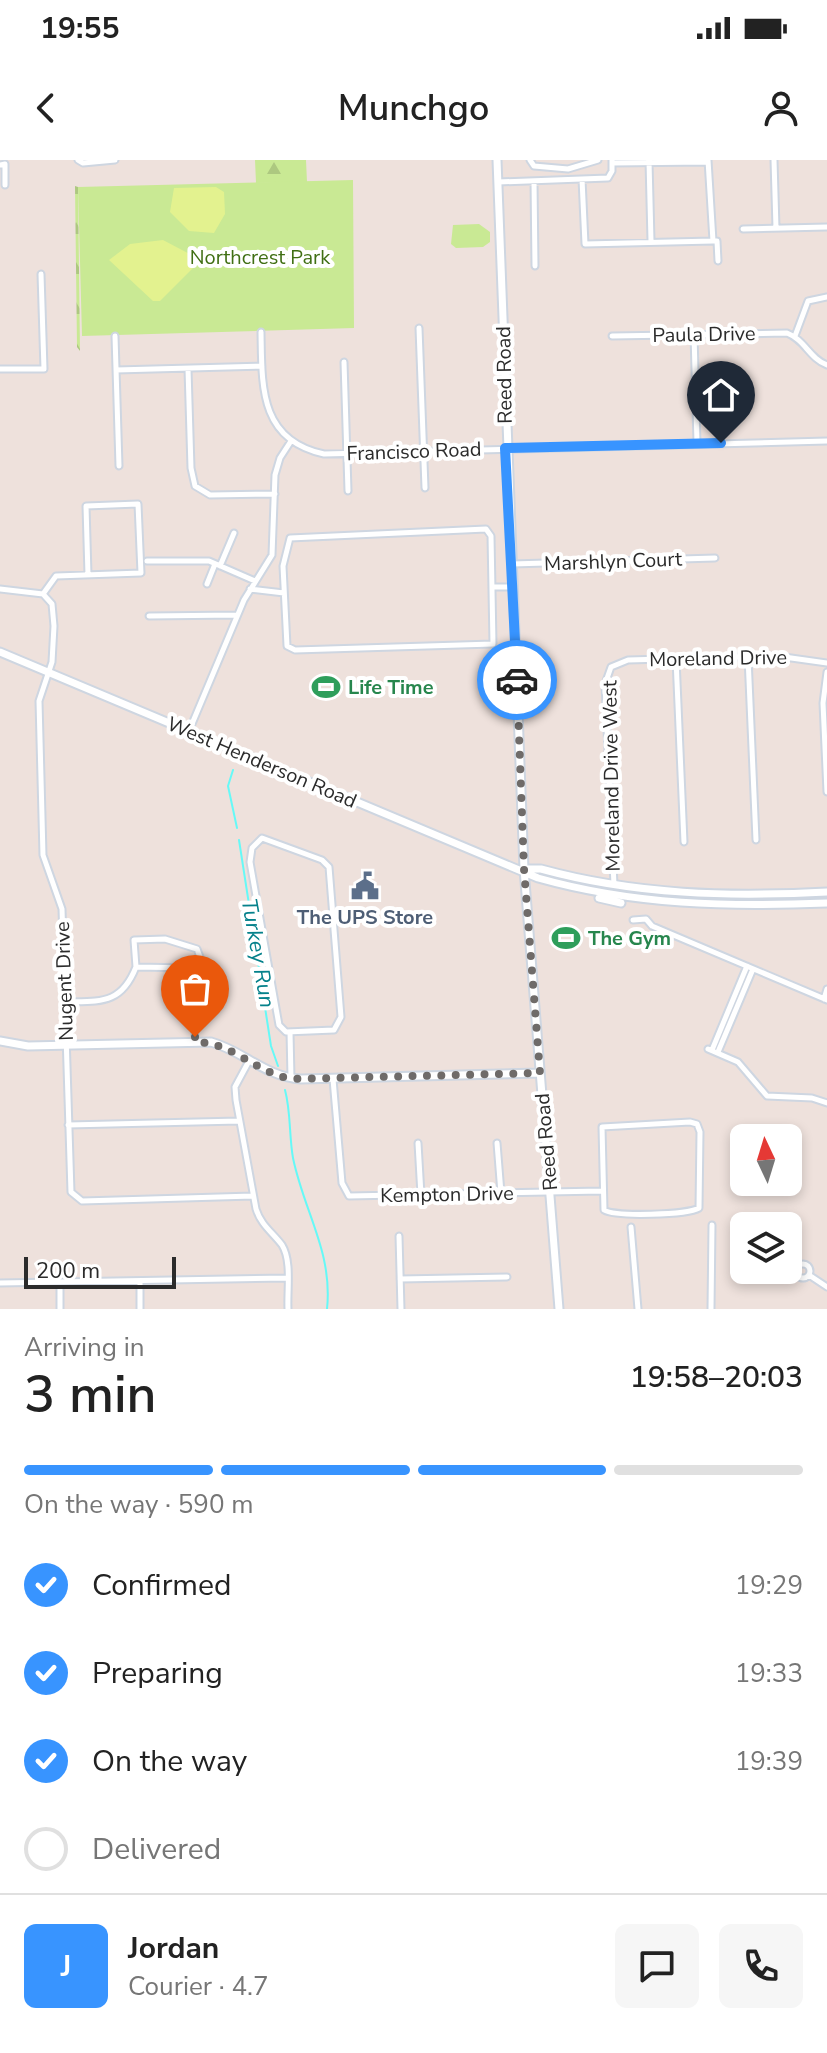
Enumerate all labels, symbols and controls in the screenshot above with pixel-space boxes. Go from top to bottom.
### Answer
text: 19:55 [40,8,119,49]
text: Munchgo [338,84,489,133]
icon: back [24,86,68,130]
icon: person [759,86,803,130]
park label: Northcrest Park [190,244,331,271]
street label: Paula Drive [652,320,756,349]
street label: Reed Road [490,326,519,424]
pin [687,361,755,443]
icon: home [699,373,743,417]
street label: Francisco Road [346,436,482,467]
street label: Marshlyn Court [544,546,683,577]
courier [477,640,557,720]
street label: Moreland Drive [649,644,787,673]
icon: car [495,658,539,702]
sports icon: Life Time [311,672,341,702]
place label: Life Time [348,674,434,701]
street label: Moreland Drive West [596,679,627,872]
street label: West Henderson Road [163,710,361,815]
public building icon: The UPS Store [350,871,380,901]
water label: Turkey Run [234,896,282,1010]
place label: The UPS Store [297,904,433,931]
street label: Nugent Drive [49,921,80,1041]
sports icon: The Gym [551,923,581,953]
place label: The Gym [588,925,671,952]
pin [161,955,229,1037]
icon: bag [173,967,217,1011]
street label: Reed Road [529,1092,564,1192]
north arrow [730,1124,802,1196]
map controls [730,1124,802,1284]
street label: Kempton Drive [380,1180,514,1209]
button: layers [730,1212,802,1284]
scale bar [24,1253,176,1289]
text: 200 m [36,1256,100,1286]
text: Arriving in [24,1330,145,1365]
text: 19:58–20:03 [630,1357,803,1398]
text: 3 min [24,1359,157,1430]
text: On the way · 590 m [24,1487,253,1522]
icon: check [24,1563,68,1607]
text: Confirmed [92,1565,232,1606]
text: 19:29 [735,1568,803,1603]
icon: check [24,1651,68,1695]
text: Preparing [92,1653,223,1694]
text: 19:33 [735,1656,803,1691]
icon: check [24,1739,68,1783]
text: On the way [92,1741,247,1782]
text: 19:39 [735,1744,803,1779]
text: Delivered [92,1829,221,1870]
button: chat [615,1924,699,2008]
button: phone [719,1924,803,2008]
text: Jordan [128,1928,219,1969]
text: J [61,1946,71,1987]
text: Courier · 4.7 [128,1969,269,2004]

